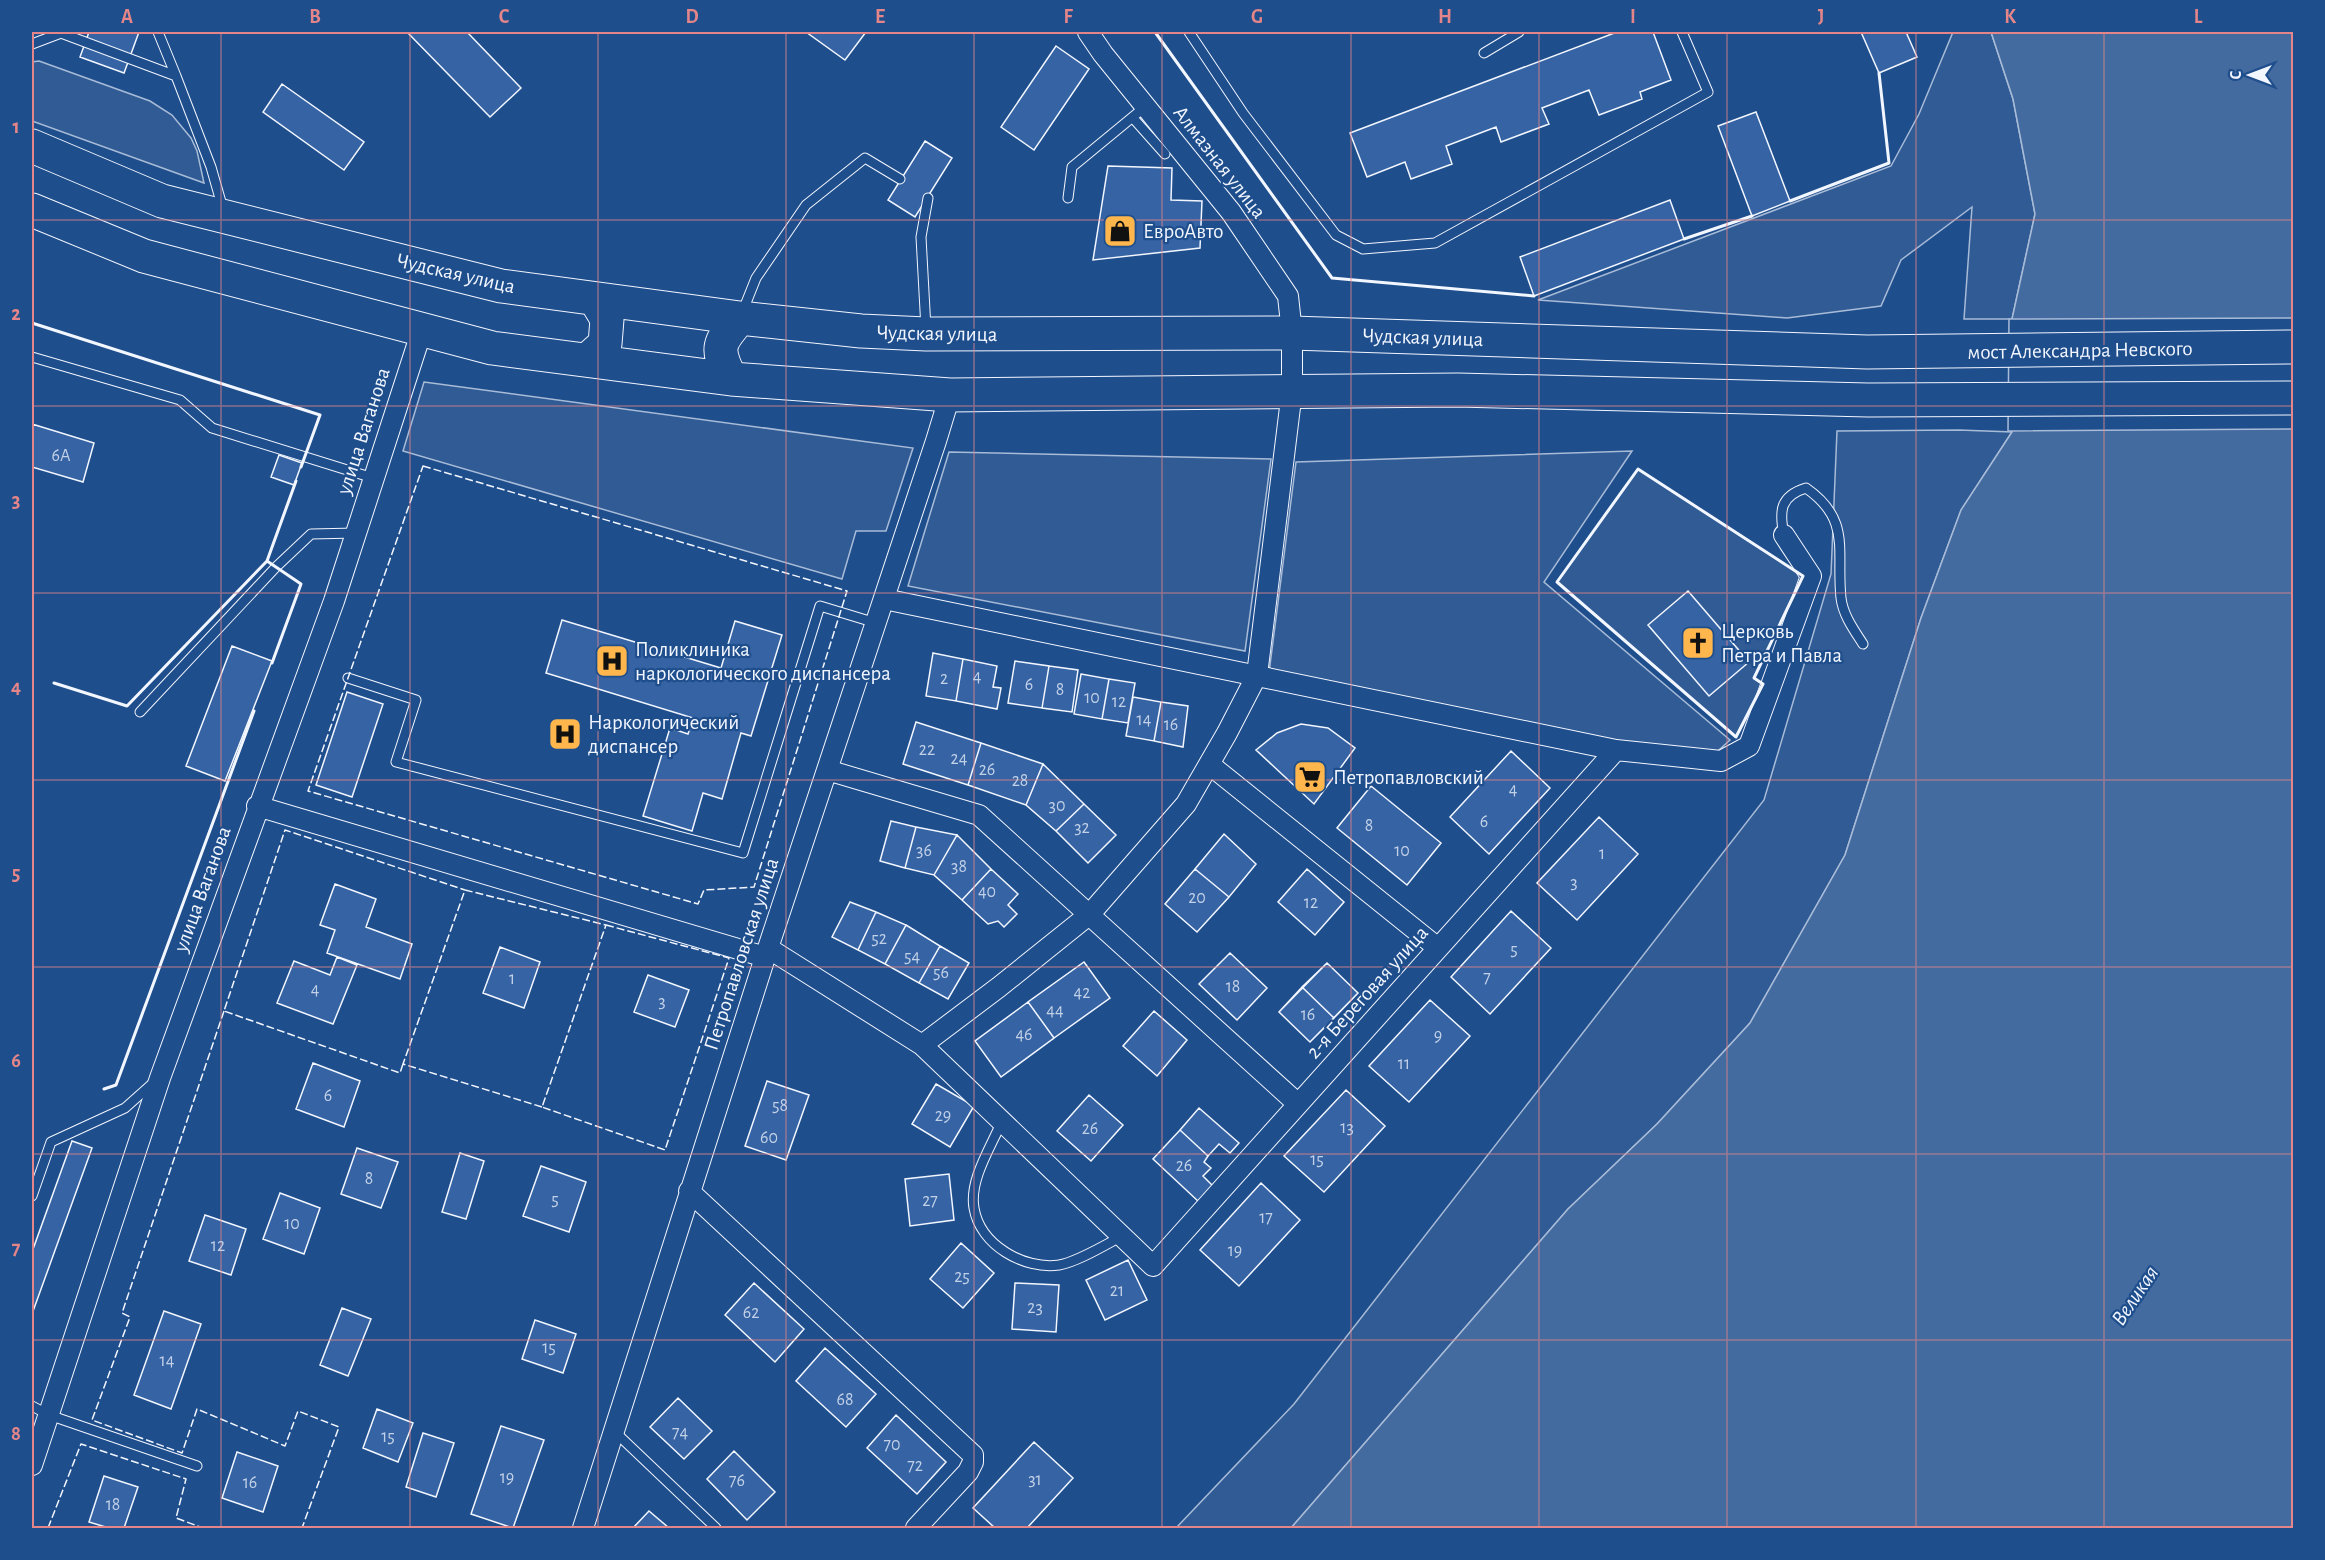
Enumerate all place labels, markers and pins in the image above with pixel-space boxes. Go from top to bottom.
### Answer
shop icon: ЕвроАвто [1102,213,1138,249]
place label: ЕвроАвто [1143,221,1223,242]
place label: Церковь Петра и Павла [1721,621,1842,666]
church icon: Церковь Петра и Павла [1680,625,1716,661]
place label: Поликлиника наркологического диспансера [635,639,891,684]
hospital icon: Поликлиника наркологического диспансера [594,643,630,679]
place label: Наркологический диспансер [588,712,739,757]
hospital icon: Наркологический диспансер [547,716,583,752]
supermarket icon: Петропавловский [1292,759,1328,795]
place label: Петропавловский [1333,767,1484,788]

